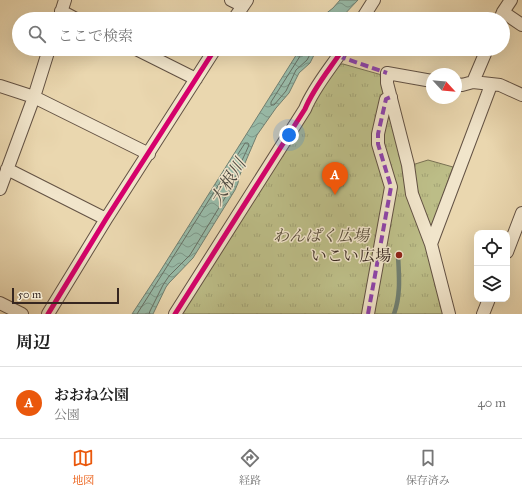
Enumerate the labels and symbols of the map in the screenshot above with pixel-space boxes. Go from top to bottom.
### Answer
north arrow [426,68,462,104]
your location [279,125,299,145]
water label: 大根川 [206,153,251,209]
pin: A [322,162,348,195]
park label: わんぱく広場 [273,226,371,245]
place label: いこい広場 [311,246,391,265]
marker: いこい広場 [394,250,404,260]
scale bar [12,286,119,305]

